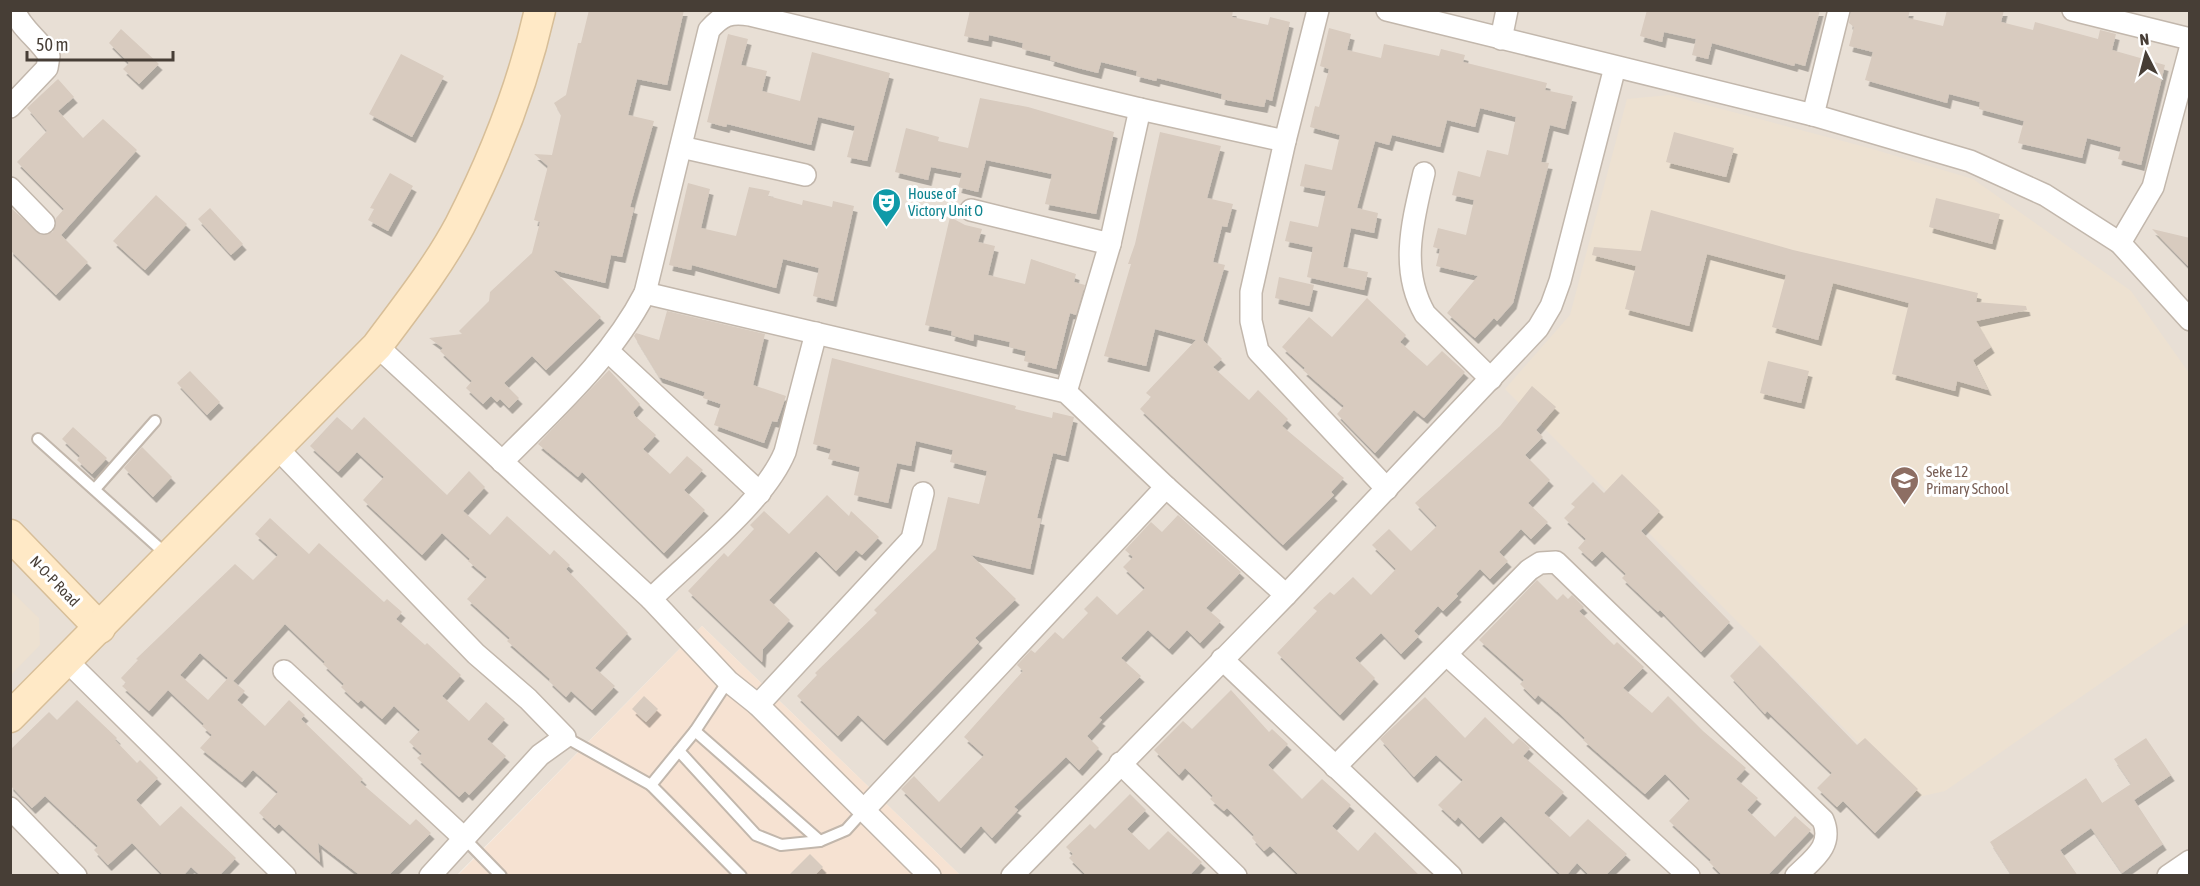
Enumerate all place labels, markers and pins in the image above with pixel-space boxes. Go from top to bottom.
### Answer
place label: House of Victory Unit O [908,185,983,219]
theatre icon: House of Victory Unit O [871,186,903,228]
place label: Seke 12 Primary School [1926,463,2009,497]
school or university icon: Seke 12 Primary School [1889,464,1921,506]

